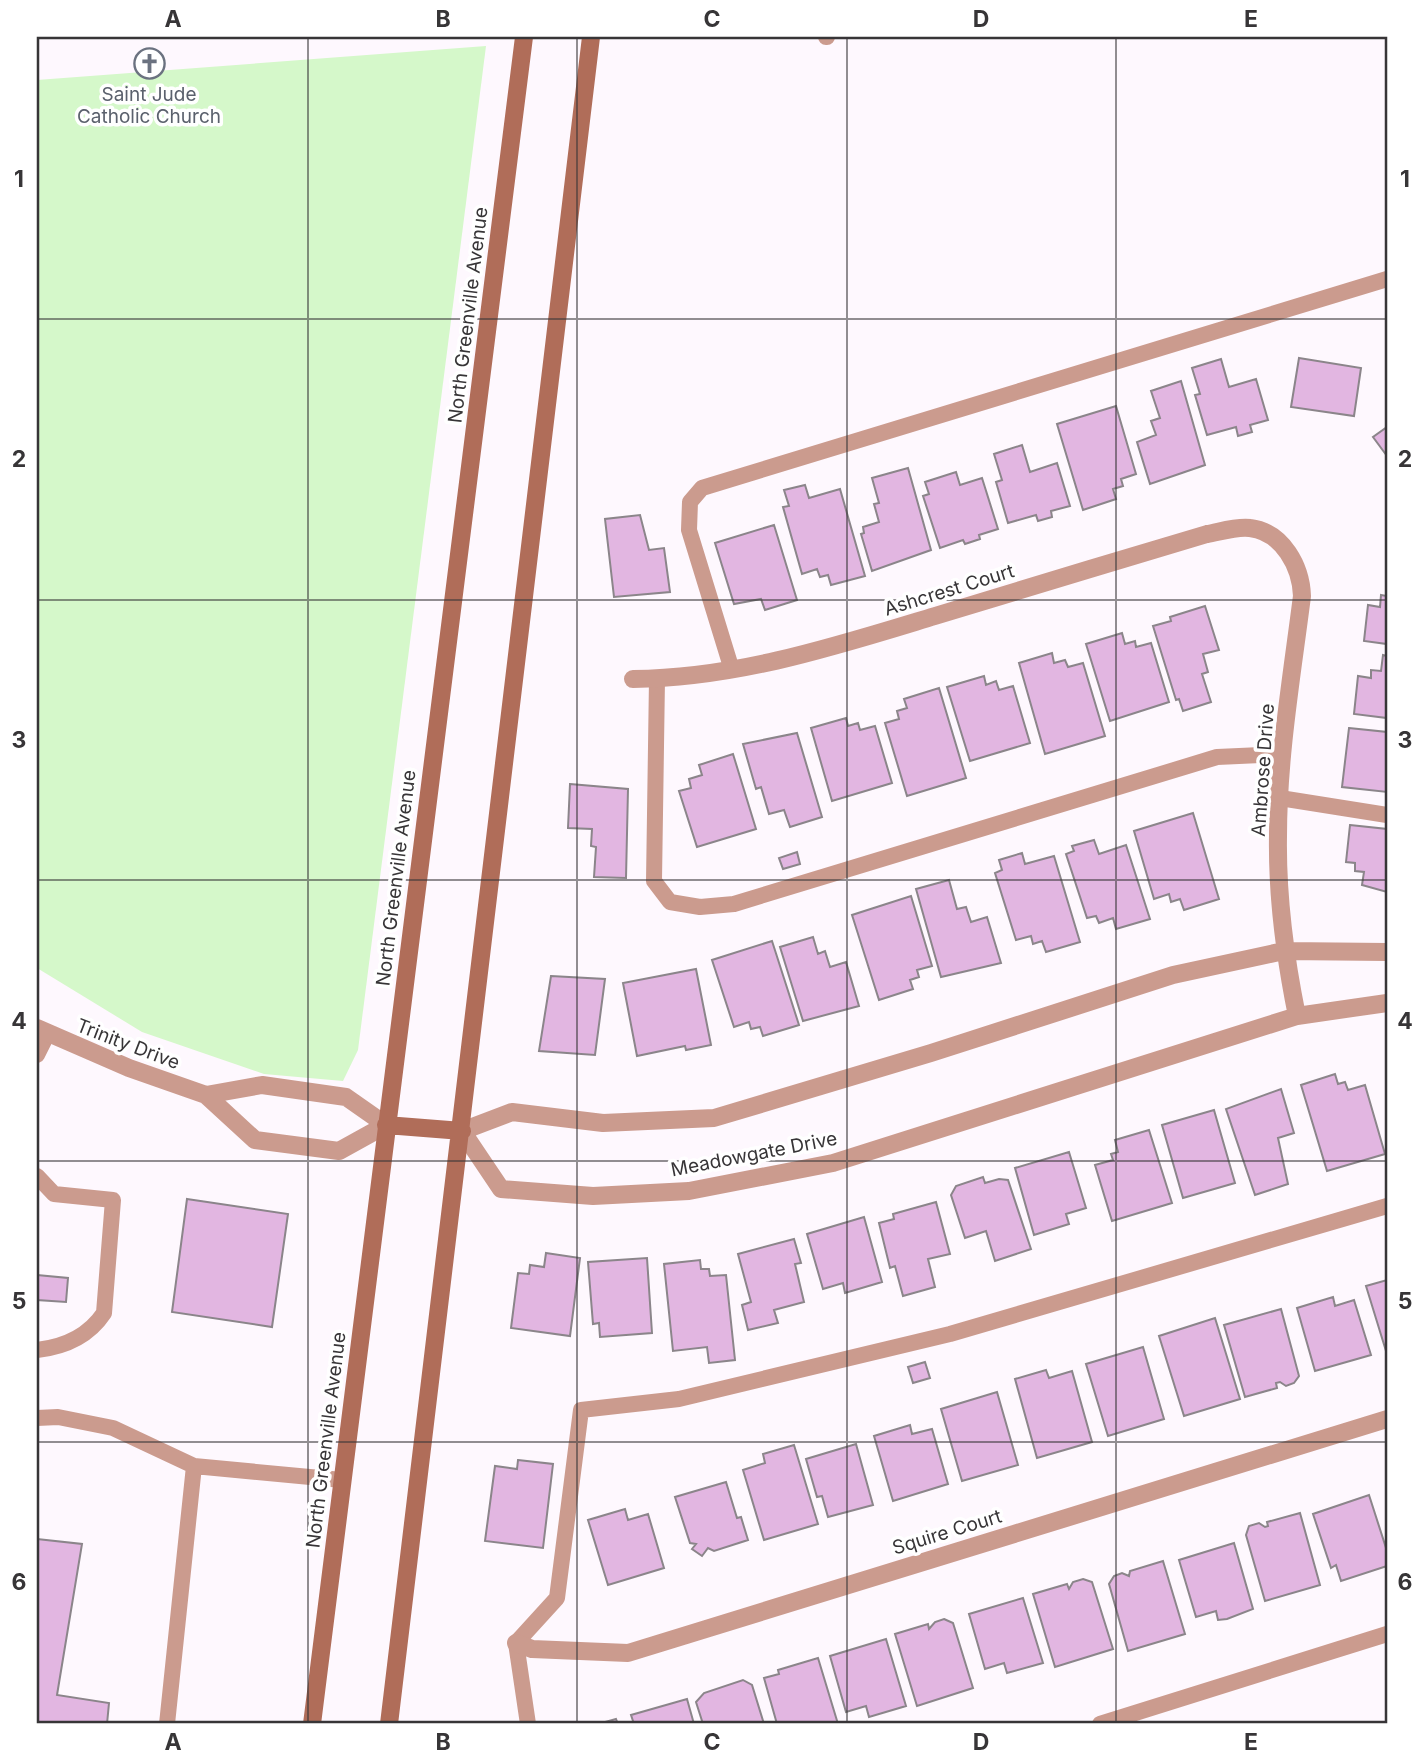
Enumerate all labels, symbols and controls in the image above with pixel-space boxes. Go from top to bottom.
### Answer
text: A [164,5,182,33]
text: B [435,5,451,33]
text: C [703,5,721,33]
text: D [973,5,989,33]
text: E [1244,5,1258,33]
church icon: Saint Jude Catholic Church [132,46,166,80]
place label: Saint Jude Catholic Church [77,83,221,128]
text: 1 [14,165,24,193]
text: 1 [1400,165,1410,193]
street label: North Greenville Avenue [443,206,493,424]
text: 2 [12,445,26,473]
text: 2 [1398,445,1412,473]
street label: Ashcrest Court [881,559,1017,621]
street label: Ambrose Drive [1247,703,1279,837]
text: 3 [12,726,26,754]
text: 3 [1398,726,1412,754]
street label: North Greenville Avenue [371,769,421,987]
text: 4 [11,1007,27,1035]
text: 4 [1397,1007,1413,1035]
street label: Trinity Drive [73,1014,183,1074]
street label: Meadowgate Drive [669,1127,839,1181]
text: 5 [12,1287,26,1315]
text: 5 [1398,1287,1412,1315]
street label: North Greenville Avenue [301,1331,351,1549]
street label: Squire Court [890,1504,1004,1560]
text: 6 [12,1568,26,1596]
text: 6 [1398,1568,1412,1596]
text: A [164,1728,182,1756]
text: B [435,1728,451,1756]
text: C [703,1728,721,1756]
text: D [973,1728,989,1756]
text: E [1244,1728,1258,1756]

